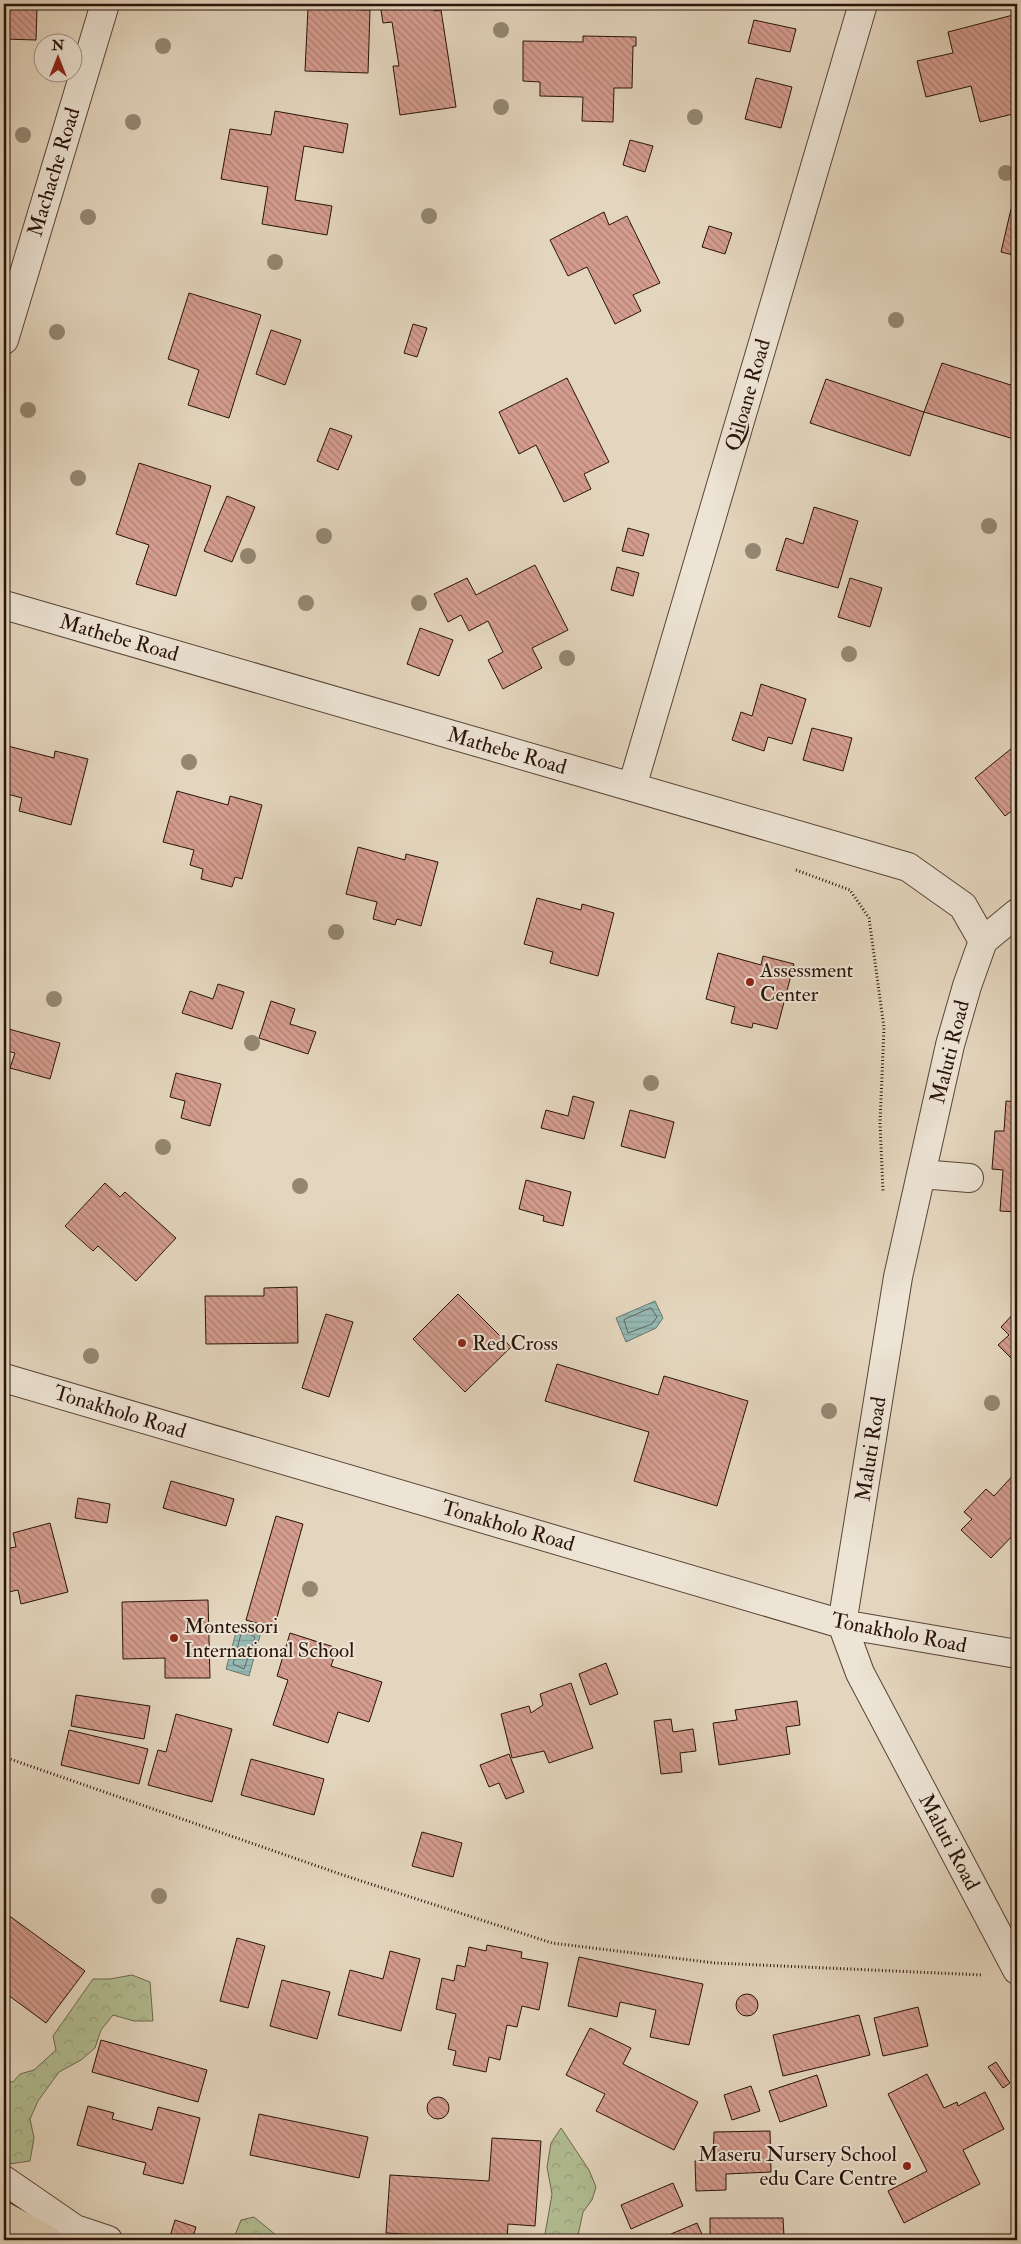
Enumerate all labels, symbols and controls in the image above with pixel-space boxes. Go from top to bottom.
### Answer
north arrow [32,32,82,82]
text: N [51,37,65,54]
street label: Machache Road [22,104,87,240]
street label: Qiloane Road [719,335,777,454]
street label: Mathebe Road [56,608,182,668]
street label: Mathebe Road [444,721,570,781]
place label: Assessment Center [759,957,854,1008]
marker: Assessment Center [744,976,756,988]
street label: Maluti Road [924,997,976,1107]
place label: Red Cross [472,1330,558,1357]
marker: Red Cross [456,1337,468,1349]
street label: Tonakholo Road [50,1379,190,1445]
street label: Maluti Road [849,1394,893,1503]
street label: Tonakholo Road [438,1494,578,1558]
street label: Tonakholo Road [829,1607,970,1659]
place label: Montessori International School [184,1613,355,1664]
marker: Montessori International School [168,1632,180,1644]
street label: Maluti Road [912,1789,986,1896]
place label: Maseru Nursery School edu Care Centre [698,2141,898,2192]
marker: Maseru Nursery School edu Care Centre [901,2160,913,2172]

